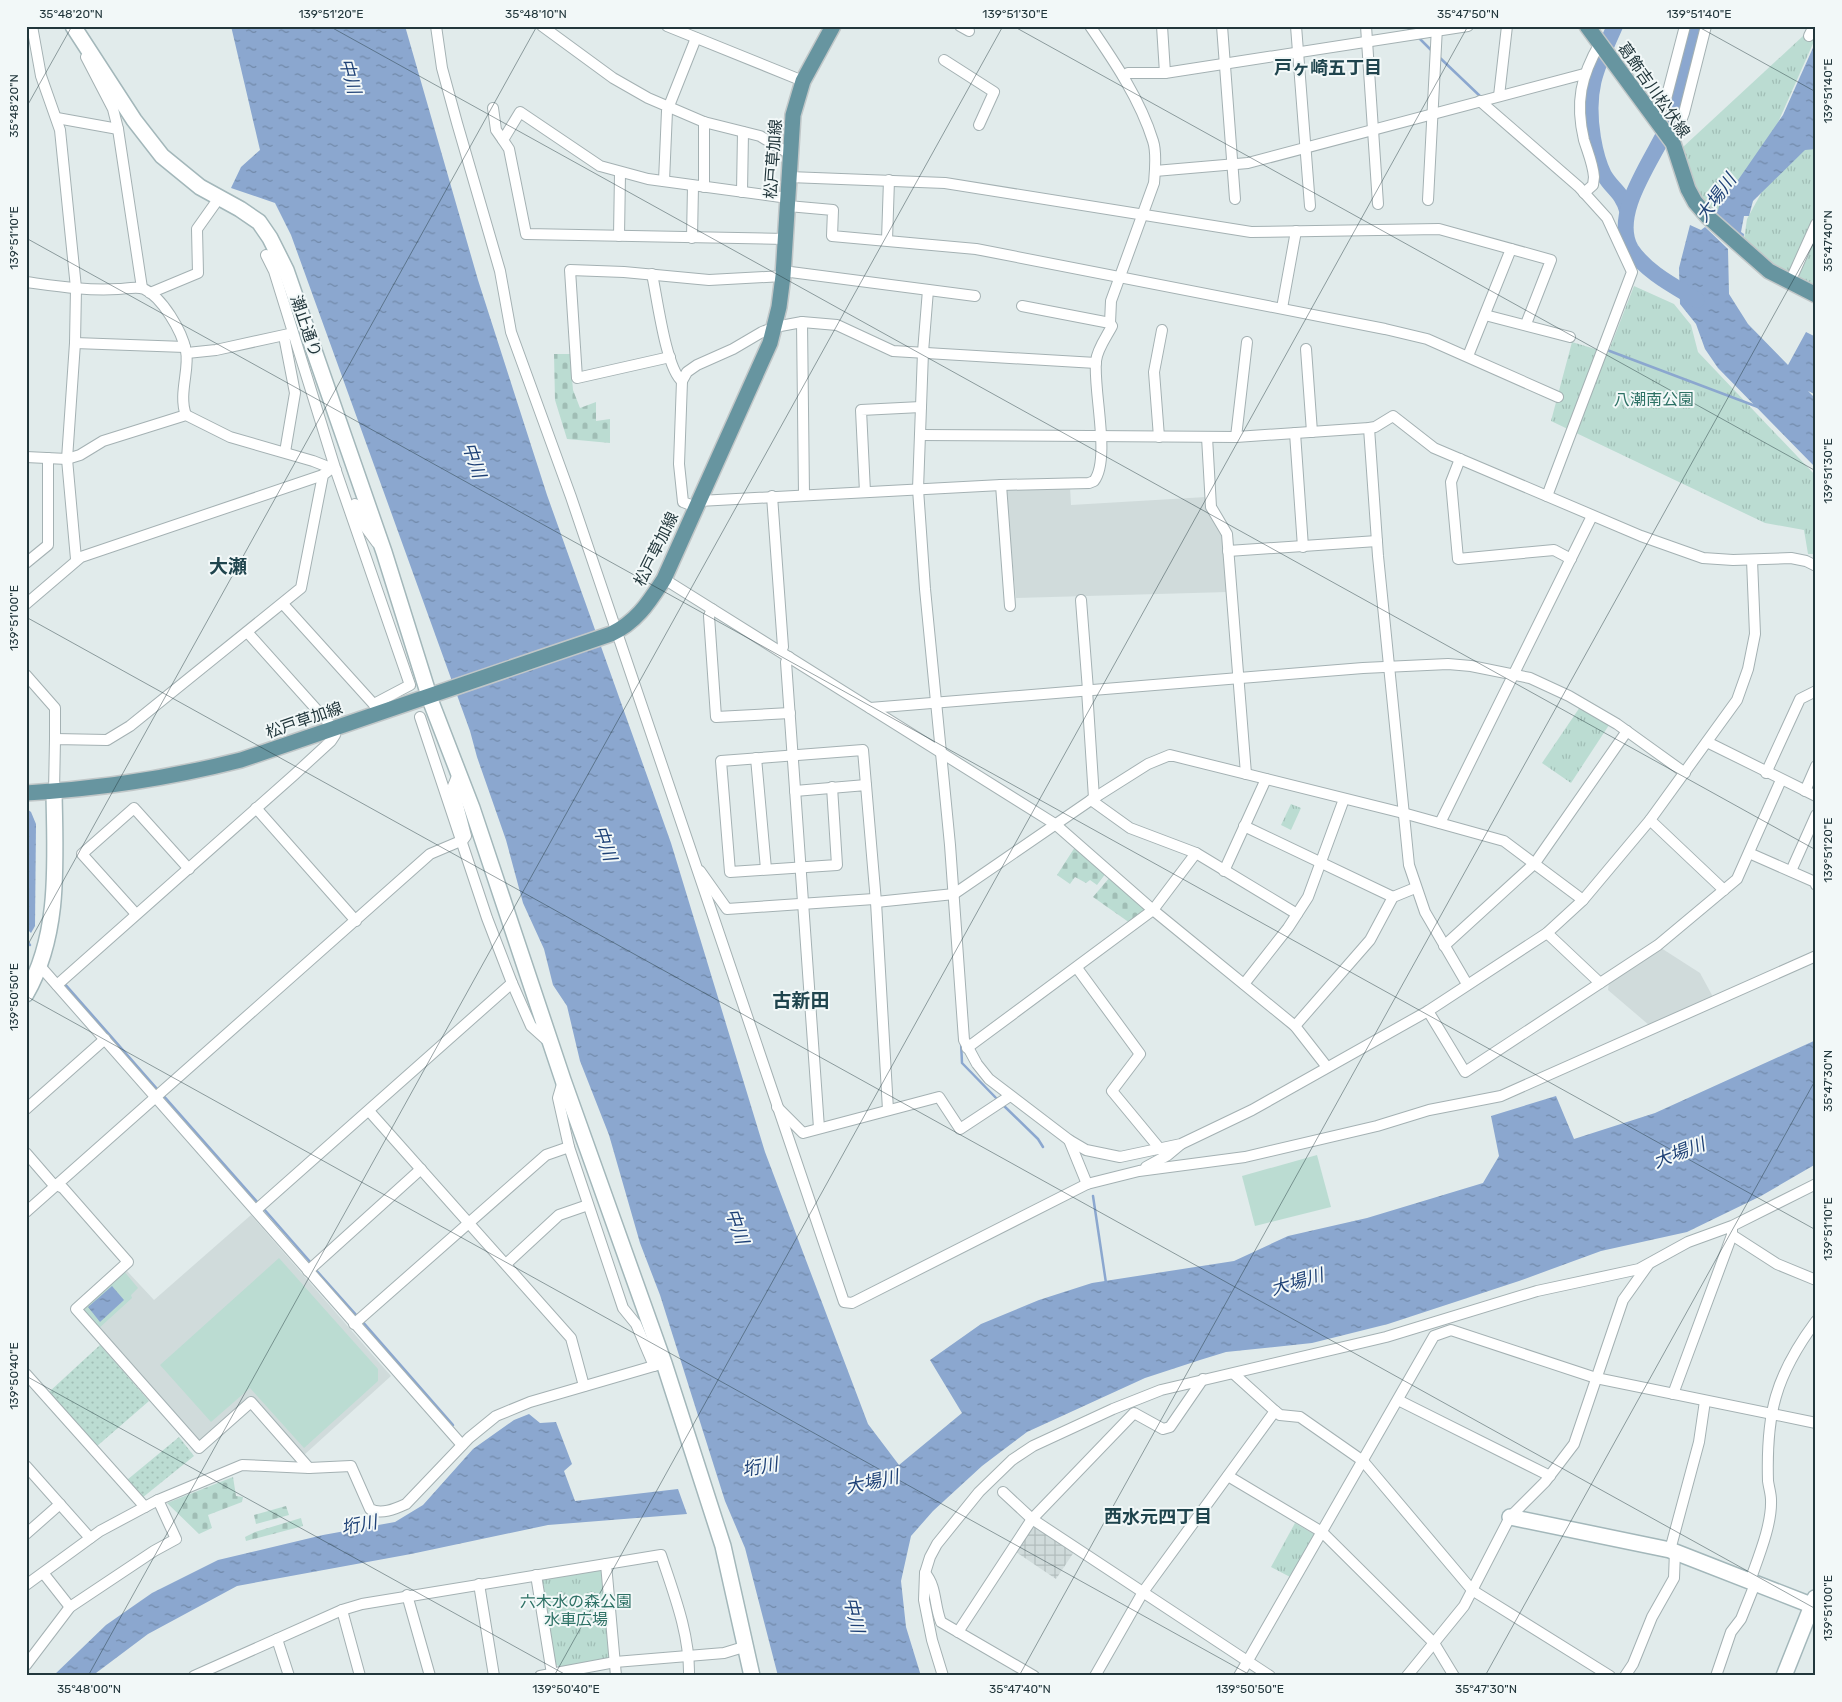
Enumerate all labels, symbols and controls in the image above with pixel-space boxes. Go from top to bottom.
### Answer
text: 35°48'20"N [39,7,103,21]
text: 139°51'20"E [298,7,364,21]
text: 35°48'10"N [505,7,567,21]
text: 139°51'30"E [982,7,1048,21]
text: 35°47'50"N [1437,7,1499,21]
text: 139°51'40"E [1666,7,1732,21]
street label: 葛飾吉川松伏線 [1614,39,1694,141]
water label: 中川 [335,56,366,98]
district label: 戸ヶ崎五丁目 [1274,57,1382,79]
text: 139°51'40"E [1821,58,1835,124]
text: 35°48'20"N [7,74,21,138]
street label: 松戸草加線 [761,118,785,200]
water label: 大場川 [1691,168,1742,226]
text: 139°51'10"E [7,206,21,270]
text: 35°47'40"N [1821,210,1835,272]
street label: 潮止通り [287,293,325,359]
park label: 八潮南公園 [1614,390,1694,409]
text: 139°51'30"E [1821,438,1835,504]
water label: 中川 [458,439,491,482]
street label: 松戸草加線 [630,509,682,589]
district label: 大瀬 [209,555,247,578]
text: 139°51'00"E [7,585,21,651]
street label: 松戸草加線 [263,698,345,742]
text: 139°51'20"E [1821,817,1835,883]
water label: 中川 [589,822,622,865]
text: 139°50'50"E [7,963,21,1031]
district label: 古新田 [772,989,830,1012]
text: 35°47'30"N [1821,1050,1835,1112]
water label: 大場川 [1650,1132,1710,1173]
text: 139°51'10"E [1821,1197,1835,1261]
water label: 中川 [721,1205,754,1248]
water label: 大場川 [1268,1263,1328,1300]
text: 139°50'40"E [7,1342,21,1410]
water label: 垳川 [740,1453,782,1481]
water label: 大場川 [843,1465,903,1498]
district label: 西水元四丁目 [1104,1506,1212,1528]
water label: 垳川 [339,1510,381,1539]
text: 139°51'00"E [1821,1575,1835,1641]
park label: 六木水の森公園 水車広場 [520,1592,632,1629]
water label: 中川 [839,1595,869,1637]
text: 35°48'00"N [57,1682,121,1696]
text: 139°50'40"E [532,1682,600,1696]
text: 35°47'40"N [989,1682,1051,1696]
text: 139°50'50"E [1216,1682,1284,1696]
text: 35°47'30"N [1455,1682,1517,1696]

